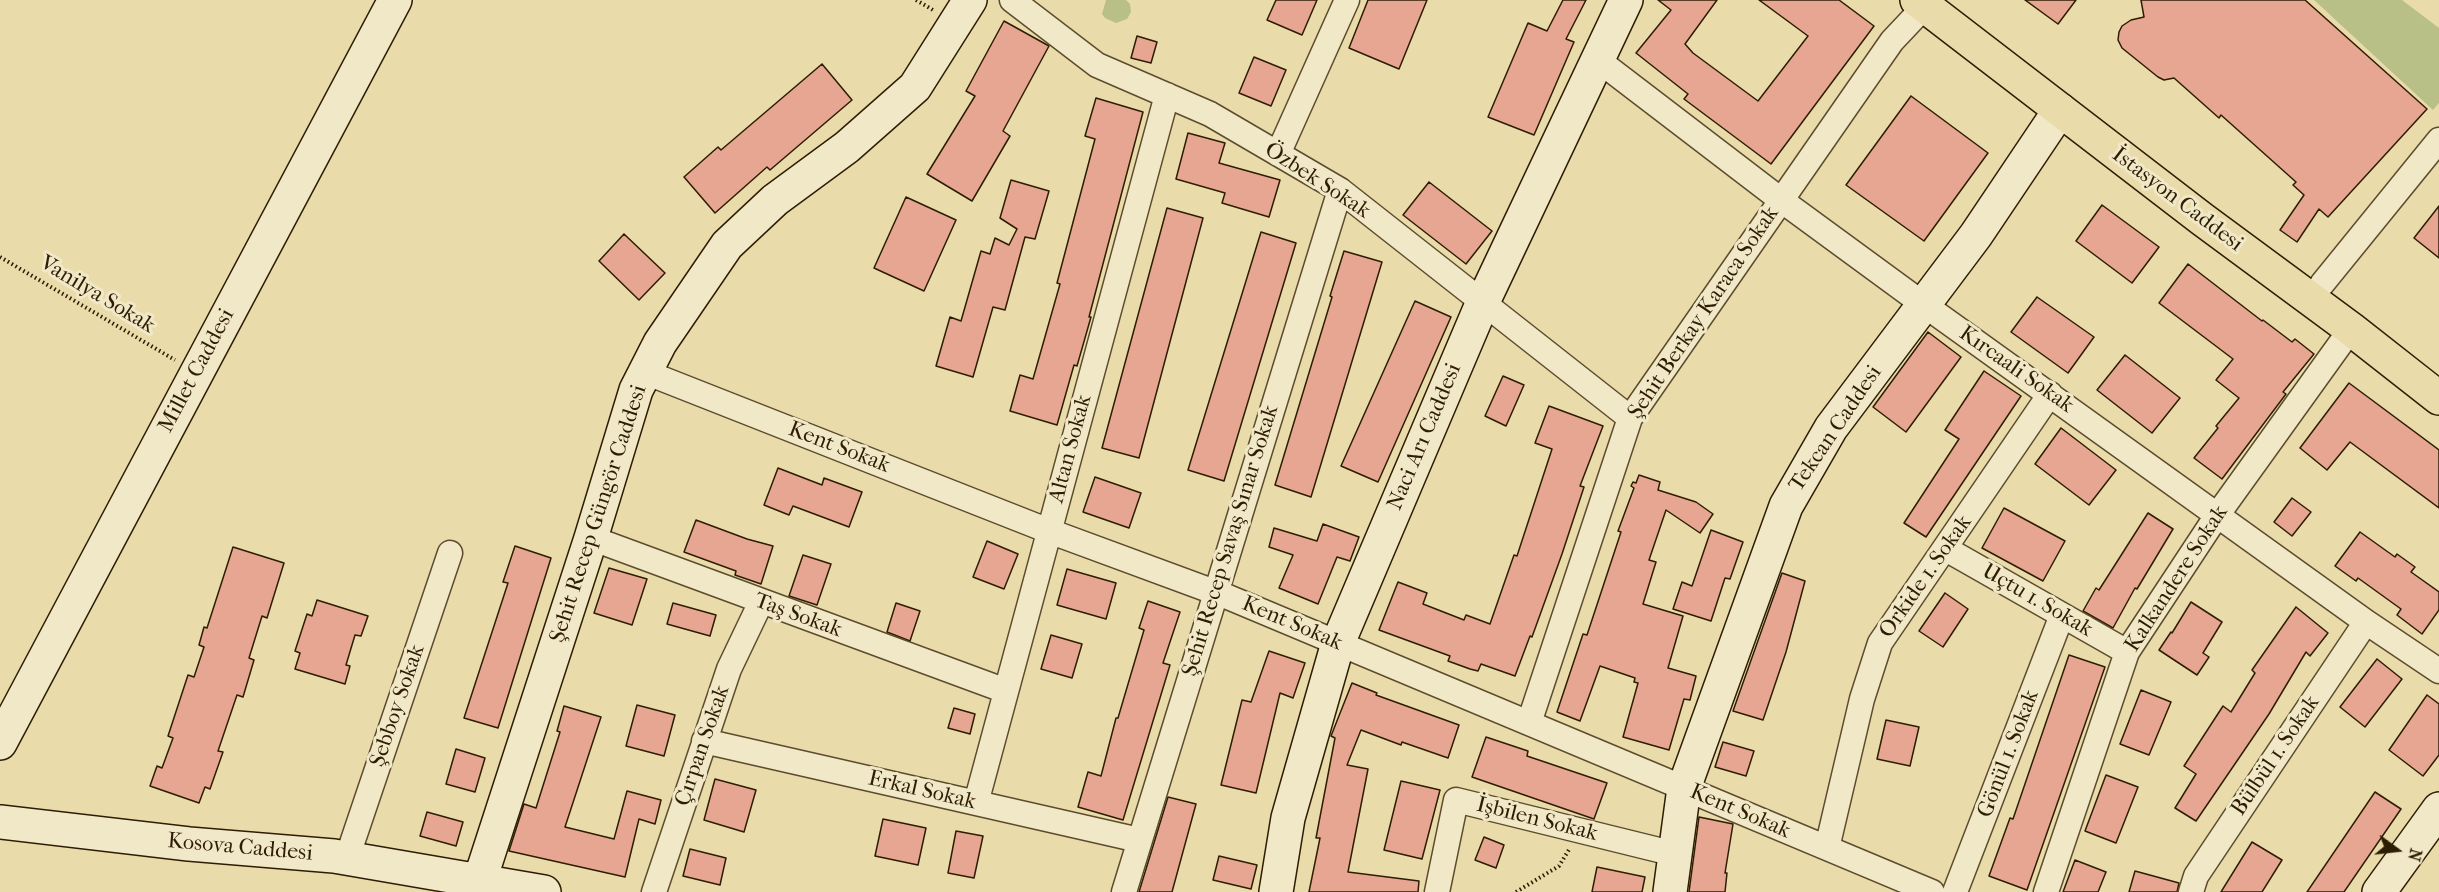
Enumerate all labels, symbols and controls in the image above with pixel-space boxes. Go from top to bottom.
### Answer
street label: Özbek Sokak [1259,137,1375,225]
street label: İstasyon Caddesi [2106,142,2248,258]
street label: Şehit Berkay Karaca Sokak [1623,202,1785,424]
street label: Vanilya Sokak [35,250,159,340]
street label: Millet Caddesi [153,305,241,437]
street label: Kırcaali Sokak [1953,321,2079,419]
street label: Naci Arı Caddesi [1382,360,1468,514]
street label: Tekcan Caddesi [1784,361,1888,497]
street label: Şehit Recep Güngör Caddesi [545,382,653,646]
street label: Altan Sokak [1044,392,1098,506]
street label: Şehit Recep Savaş Sınar Sokak [1177,402,1285,680]
street label: Kent Sokak [784,417,894,479]
street label: Kalkandere Sokak [2120,501,2234,657]
street label: Orkide 1. Sokak [1874,511,1978,643]
street label: Uçtu 1. Sokak [1977,559,2097,643]
street label: Taş Sokak [751,588,845,644]
street label: Kent Sokak [1238,591,1346,657]
street label: Şebboy Sokak [365,642,431,770]
street label: Çırpan Sokak [670,682,736,810]
street label: Gönül 1. Sokak [1973,687,2045,821]
street label: Bülbül 1. Sokak [2226,691,2326,821]
street label: Erkal Sokak [865,766,979,816]
street label: Kent Sokak [1686,779,1794,845]
street label: İşbilen Sokak [1474,792,1600,848]
north arrow [2367,820,2427,880]
street label: Kosova Caddesi [166,828,314,868]
text: N [2404,846,2426,863]

